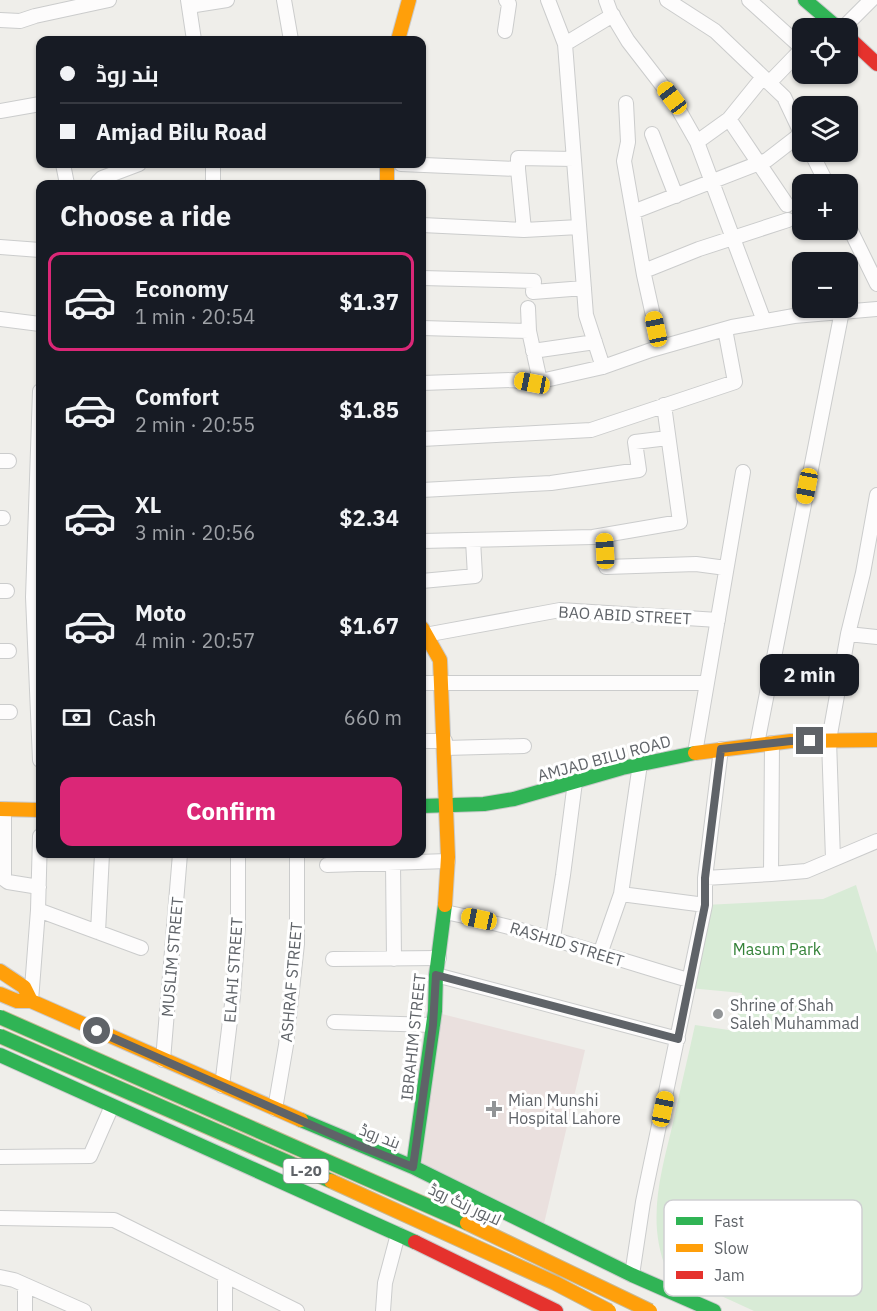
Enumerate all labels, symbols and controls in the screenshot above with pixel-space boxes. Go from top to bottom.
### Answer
map controls [792,18,858,318]
button: locate [792,18,858,84]
text: بند روڈ [96,59,159,88]
car [654,78,690,118]
button: layers [792,96,858,162]
text: Amjad Bilu Road [96,117,267,146]
button: + [792,174,858,240]
text: Choose a ride [60,198,231,233]
button: − [792,252,858,318]
text: Economy [135,274,229,303]
icon: car [63,275,117,329]
text: $1.37 [339,287,399,316]
text: 1 min · 20:54 [135,303,255,330]
car [643,310,669,348]
car [513,371,551,395]
text: Comfort [135,382,219,411]
icon: car [63,383,117,437]
text: $1.85 [339,395,399,424]
text: 2 min · 20:55 [135,411,255,438]
car [795,467,819,505]
text: XL [135,490,161,519]
icon: car [63,491,117,545]
text: $2.34 [339,503,399,532]
text: 3 min · 20:56 [135,519,255,546]
car [595,533,615,569]
text: Moto [135,598,186,627]
icon: car [63,599,117,653]
street label: BAO ABID STREET [558,602,692,628]
text: $1.67 [339,611,399,640]
text: 4 min · 20:57 [135,627,255,654]
callout: 2 min [760,654,860,696]
text: 2 min [783,661,836,688]
icon: cash [60,701,93,734]
text: Cash [108,703,157,732]
text: 660 m [344,704,402,731]
route end [796,727,823,754]
street label: AMJAD BILU ROAD [535,731,673,785]
button: Confirm [60,777,402,846]
street label: MUSLIM STREET [157,896,187,1018]
car [460,906,498,932]
street label: ELAHI STREET [219,917,247,1023]
street label: RASHID STREET [508,917,626,971]
street label: ASHRAF STREET [276,921,306,1043]
park label: Masum Park [733,939,822,959]
street label: IBRAHIM STREET [396,972,430,1102]
place label: Shrine of Shah Saleh Muhammad [730,995,859,1033]
marker: Shrine of Shah Saleh Muhammad [711,1007,725,1021]
route start [83,1017,110,1044]
place label: Mian Munshi Hospital Lahore [508,1090,621,1128]
car [650,1090,676,1128]
marker: Mian Munshi Hospital Lahore [485,1100,503,1118]
street label: بند روڈ [357,1119,403,1153]
road number: L-20 [284,1159,328,1183]
street label: لاہور رنگ روڈ [425,1178,504,1230]
legend [664,1200,862,1296]
text: Fast [714,1211,744,1231]
text: Slow [714,1238,749,1258]
text: Jam [714,1265,745,1285]

